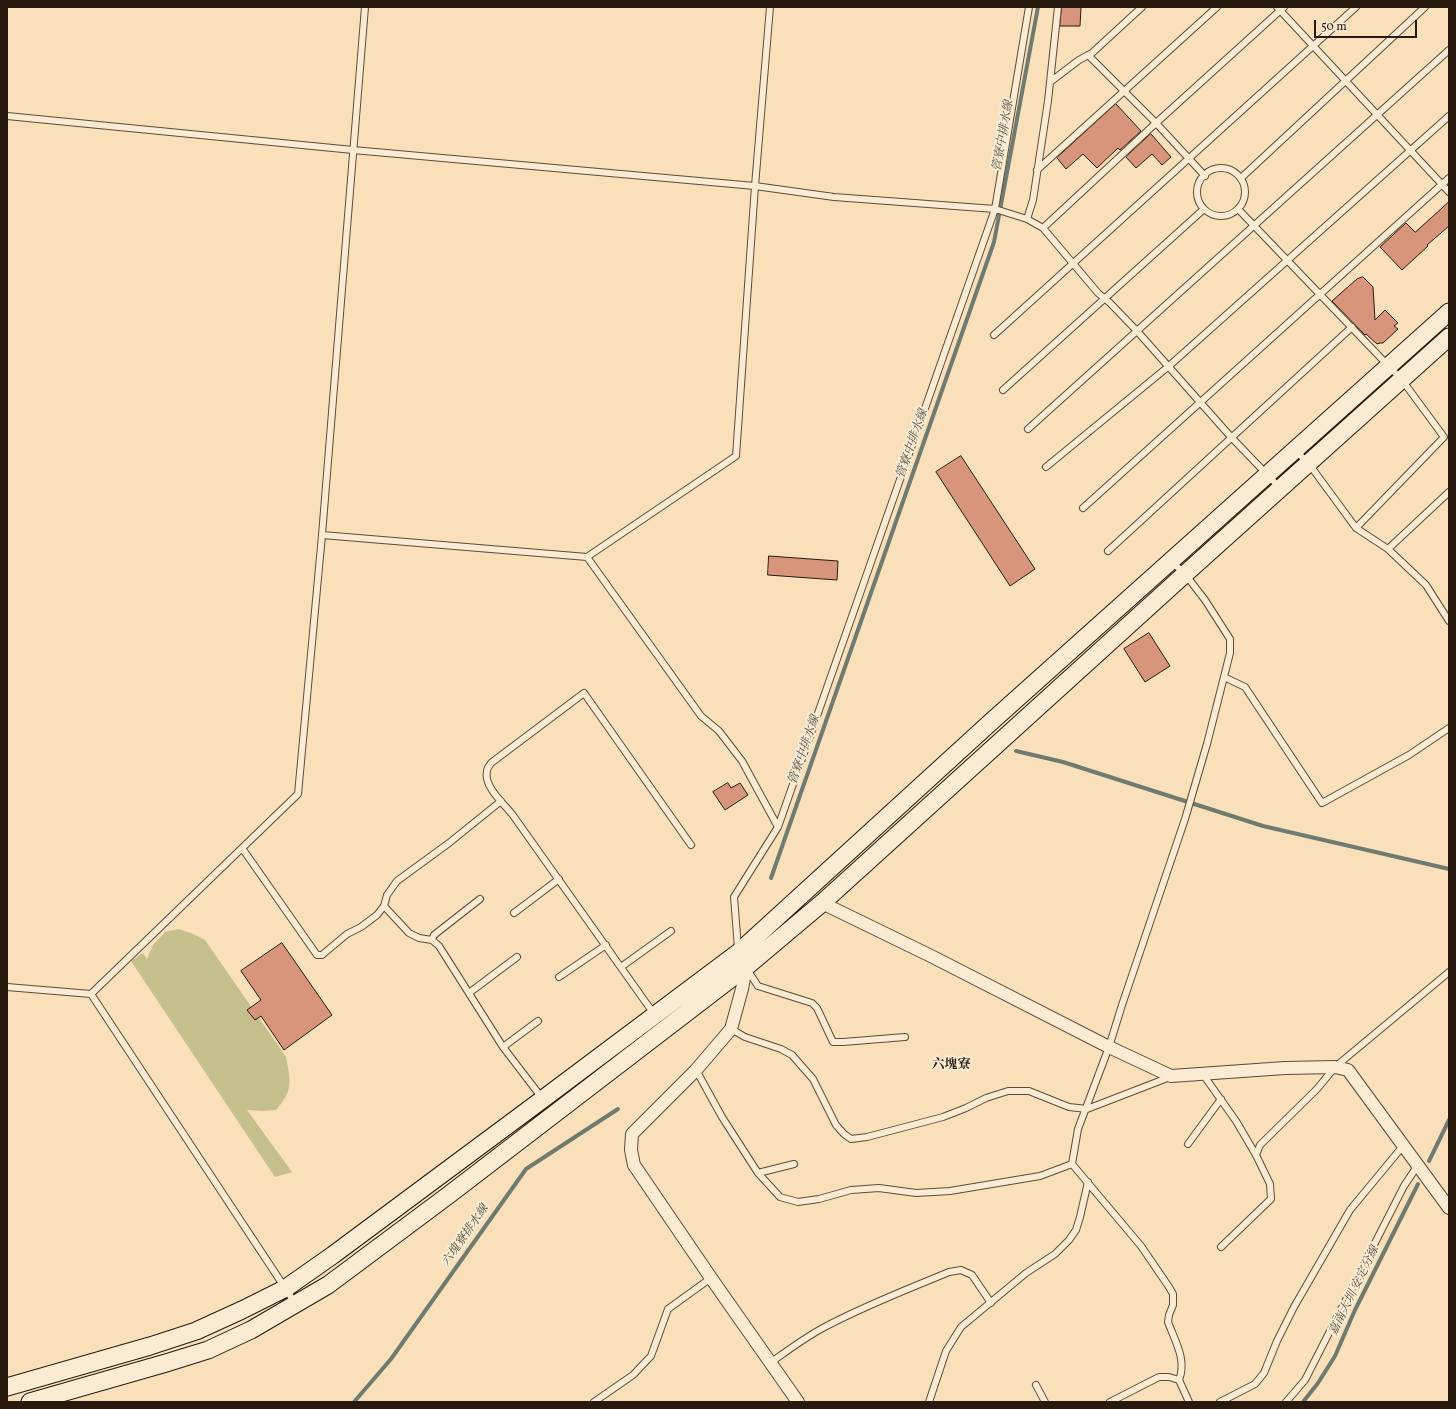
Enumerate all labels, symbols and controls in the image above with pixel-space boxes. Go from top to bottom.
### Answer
scale bar [1316,12,1419,38]
text: 50 m [1321,19,1347,35]
water label: 管寮中排水線 [991,99,1017,173]
water label: 管寮中排水線 [894,408,932,480]
water label: 管寮中排水線 [786,714,824,786]
district label: 六塊寮 [932,1058,970,1074]
water label: 六塊寮排水線 [439,1202,493,1270]
water label: 嘉南大圳 安定分線 [1327,1244,1383,1338]

